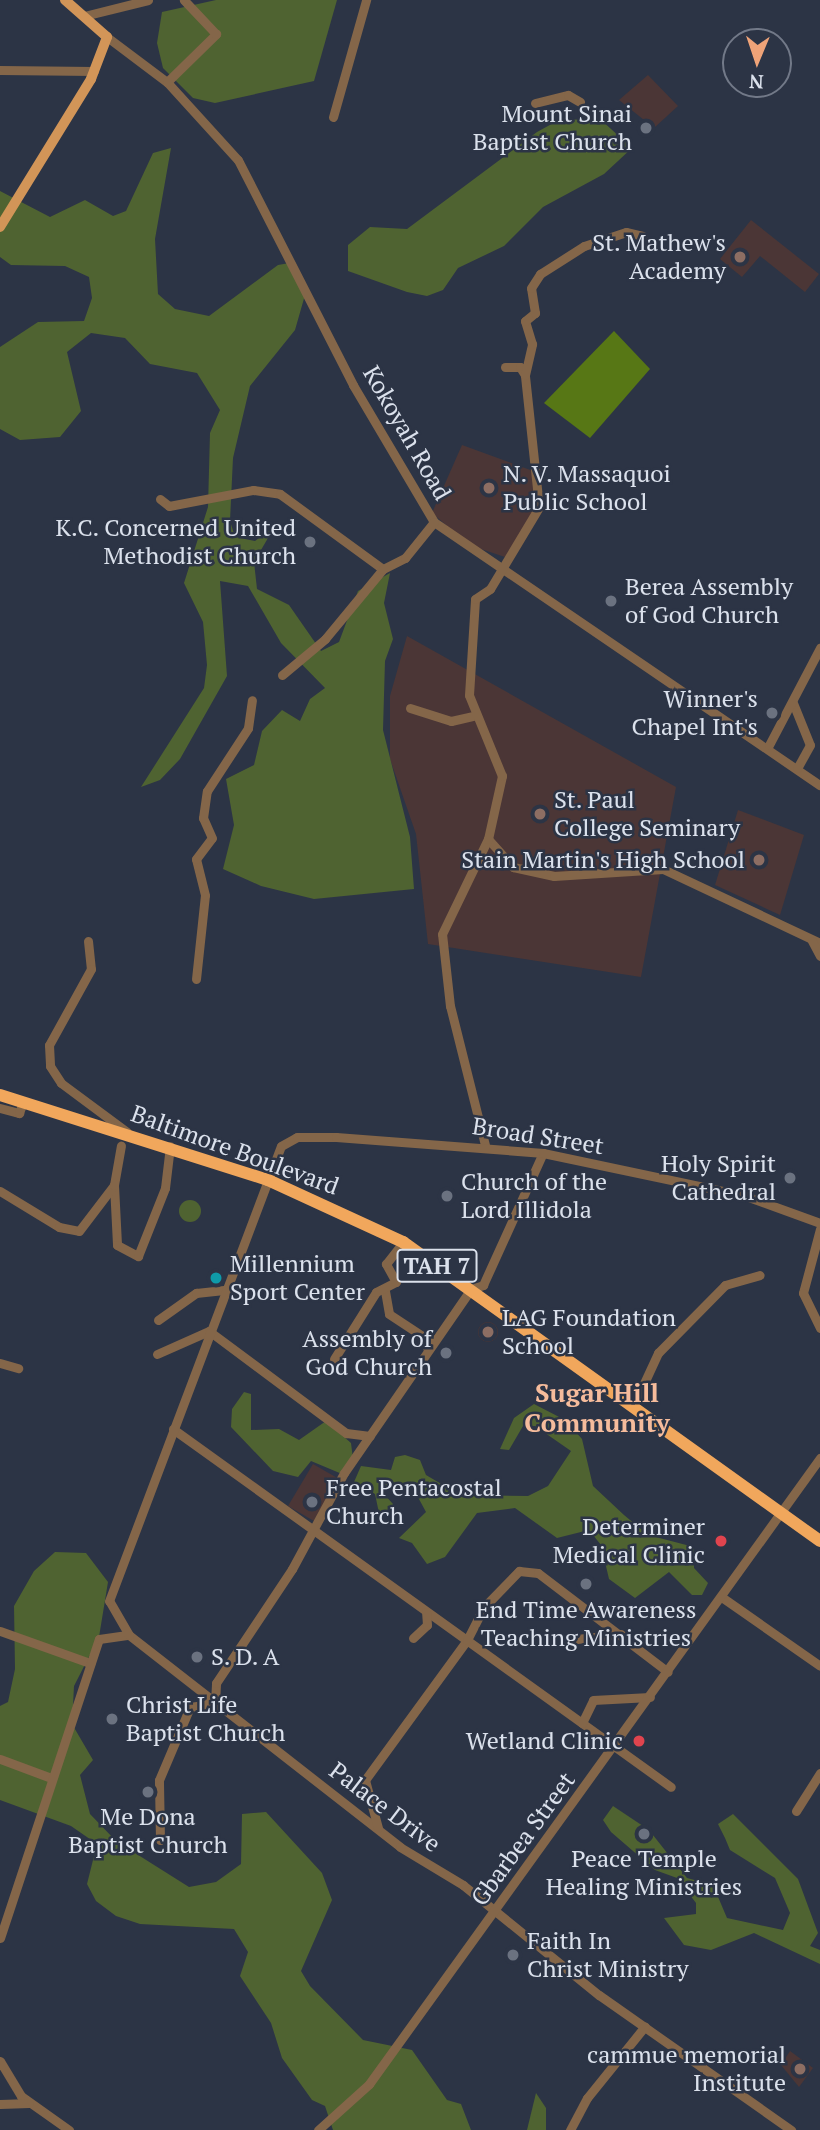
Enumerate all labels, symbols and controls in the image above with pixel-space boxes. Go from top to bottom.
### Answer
north arrow [722,28,792,98]
text: N [749,70,764,95]
place label: Mount Sinai Baptist Church [473,100,632,156]
marker: Mount Sinai Baptist Church [638,120,654,136]
place label: St. Mathew's Academy [591,229,726,285]
marker: St. Mathew's Academy [732,249,748,265]
street label: Kokoyah Road [357,361,457,505]
place label: N. V. Massaquoi Public School [503,460,673,516]
marker: N. V. Massaquoi Public School [481,480,497,496]
place label: K.C. Concerned United Methodist Church [55,514,296,570]
marker: K.C. Concerned United Methodist Church [302,534,318,550]
place label: Berea Assembly of God Church [625,573,793,629]
marker: Berea Assembly of God Church [603,593,619,609]
place label: Winner's Chapel Int's [632,685,758,741]
marker: Winner's Chapel Int's [764,705,780,721]
place label: St. Paul College Seminary [554,786,740,842]
marker: St. Paul College Seminary [532,806,548,822]
place label: Stain Martin's High School [461,846,745,874]
marker: Stain Martin's High School [751,852,767,868]
street label: Baltimore Boulevard [127,1099,343,1201]
street label: Broad Street [470,1111,606,1161]
place label: Holy Spirit Cathedral [661,1150,776,1206]
place label: Church of the Lord Illidola [461,1168,607,1224]
marker: Holy Spirit Cathedral [782,1170,798,1186]
marker: Church of the Lord Illidola [439,1188,455,1204]
road number: TAH 7 [395,1246,479,1286]
place label: Millennium Sport Center [230,1250,365,1306]
marker: Millennium Sport Center [208,1270,224,1286]
place label: LAG Foundation School [502,1304,676,1360]
marker: LAG Foundation School [480,1324,496,1340]
place label: Assembly of God Church [302,1325,432,1381]
marker: Assembly of God Church [438,1345,454,1361]
district label: Sugar Hill Community [524,1377,670,1438]
place label: Free Pentacostal Church [326,1474,502,1530]
marker: Free Pentacostal Church [304,1494,320,1510]
place label: Determiner Medical Clinic [553,1513,705,1569]
marker: Determiner Medical Clinic [711,1531,731,1551]
marker: End Time Awareness Teaching Ministries [578,1576,594,1592]
place label: End Time Awareness Teaching Ministries [475,1596,697,1652]
place label: S. D. A [211,1643,282,1671]
marker: S. D. A [189,1649,205,1665]
place label: Christ Life Baptist Church [126,1691,285,1747]
marker: Christ Life Baptist Church [104,1711,120,1727]
place label: Wetland Clinic [466,1727,623,1755]
marker: Wetland Clinic [629,1731,649,1751]
street label: Palace Drive [324,1756,446,1858]
street label: Gbarbea Street [465,1767,581,1911]
marker: Me Dona Baptist Church [140,1784,156,1800]
place label: Me Dona Baptist Church [68,1803,228,1859]
marker: Peace Temple Healing Ministries [636,1826,652,1842]
place label: Peace Temple Healing Ministries [546,1845,742,1901]
place label: Faith In Christ Ministry [527,1927,689,1983]
marker: Faith In Christ Ministry [505,1947,521,1963]
place label: cammue memorial Institute [587,2041,786,2097]
marker: cammue memorial Institute [792,2061,808,2077]

